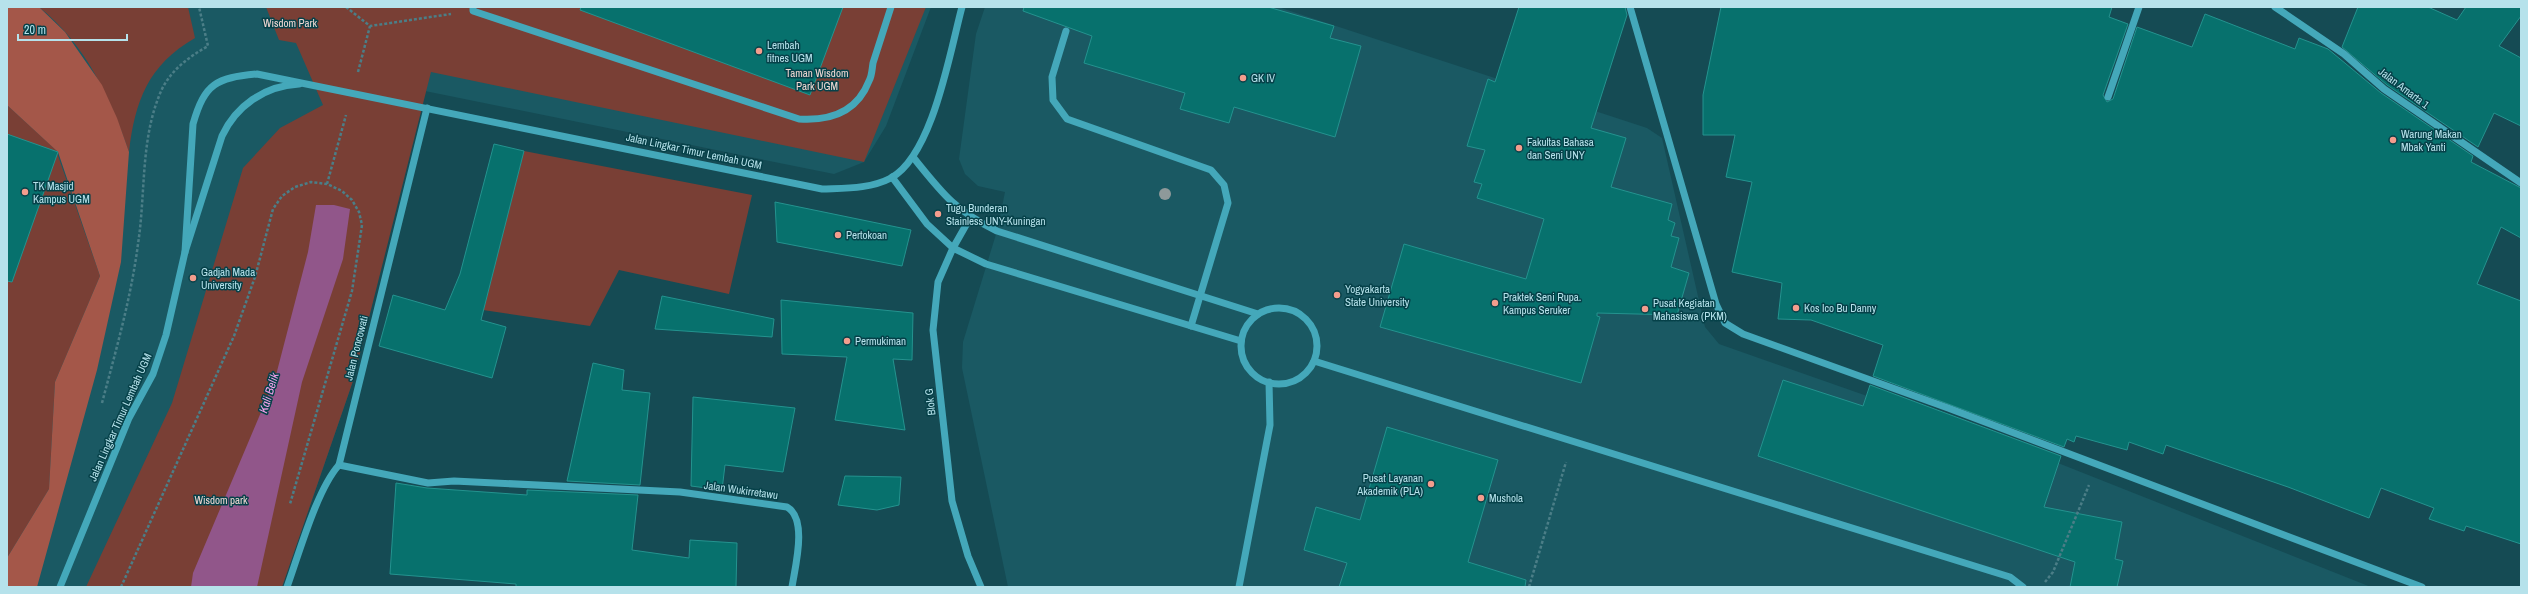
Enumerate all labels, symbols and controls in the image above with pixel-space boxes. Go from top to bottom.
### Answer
scale bar [18,16,127,42]
park label: Wisdom Park [263,16,318,30]
text: 20 m [24,22,46,38]
place label: Lembah fitnes UGM [767,38,813,65]
marker: Lembah fitnes UGM [754,46,764,56]
street label: Jalan Amarta 1 [2376,64,2432,112]
park label: Taman Wisdom Park UGM [786,66,848,93]
place label: GK IV [1251,71,1275,85]
marker: GK IV [1238,73,1248,83]
place label: Warung Makan Mbak Yanti [2401,127,2462,154]
street label: Jalan Lingkar Timur Lembah UGM [625,130,763,172]
place label: Fakultas Bahasa dan Seni UNY [1527,135,1594,162]
marker: Warung Makan Mbak Yanti [2388,135,2398,145]
marker: Fakultas Bahasa dan Seni UNY [1514,143,1524,153]
place label: TK Masjid Kampus UGM [33,179,90,206]
marker: TK Masjid Kampus UGM [20,187,30,197]
place label: Tugu Bunderan Stainless UNY-Kuningan [946,201,1045,228]
marker: Tugu Bunderan Stainless UNY-Kuningan [933,209,943,219]
place label: Pertokoan [846,228,887,242]
marker: Pertokoan [833,230,843,240]
place label: Gadjah Mada University [201,265,255,292]
marker: Gadjah Mada University [188,273,198,283]
place label: Yogyakarta State University [1345,282,1410,309]
marker: Yogyakarta State University [1332,290,1342,300]
place label: Praktek Seni Rupa. Kampus Seruker [1503,290,1581,317]
place label: Pusat Kegiatan Mahasiswa (PKM) [1653,296,1727,323]
marker: Praktek Seni Rupa. Kampus Seruker [1490,298,1500,308]
place label: Kos Ico Bu Danny [1804,301,1877,315]
marker: Kos Ico Bu Danny [1791,303,1801,313]
marker: Pusat Kegiatan Mahasiswa (PKM) [1640,304,1650,314]
street label: Jalan Poncowati [341,314,371,382]
place label: Permukiman [855,334,906,348]
marker: Permukiman [842,336,852,346]
street label: Jalan Lingkar Timur Lembah UGM [85,351,155,483]
water label: Kali Belik [255,370,283,415]
street label: Blok G [922,388,938,416]
place label: Pusat Layanan Akademik (PLA) [1356,471,1423,498]
street label: Jalan Wukirretawu [703,478,779,502]
marker: Pusat Layanan Akademik (PLA) [1426,479,1436,489]
place label: Mushola [1489,491,1523,505]
park label: Wisdom park [194,493,248,507]
marker: Mushola [1476,493,1486,503]

